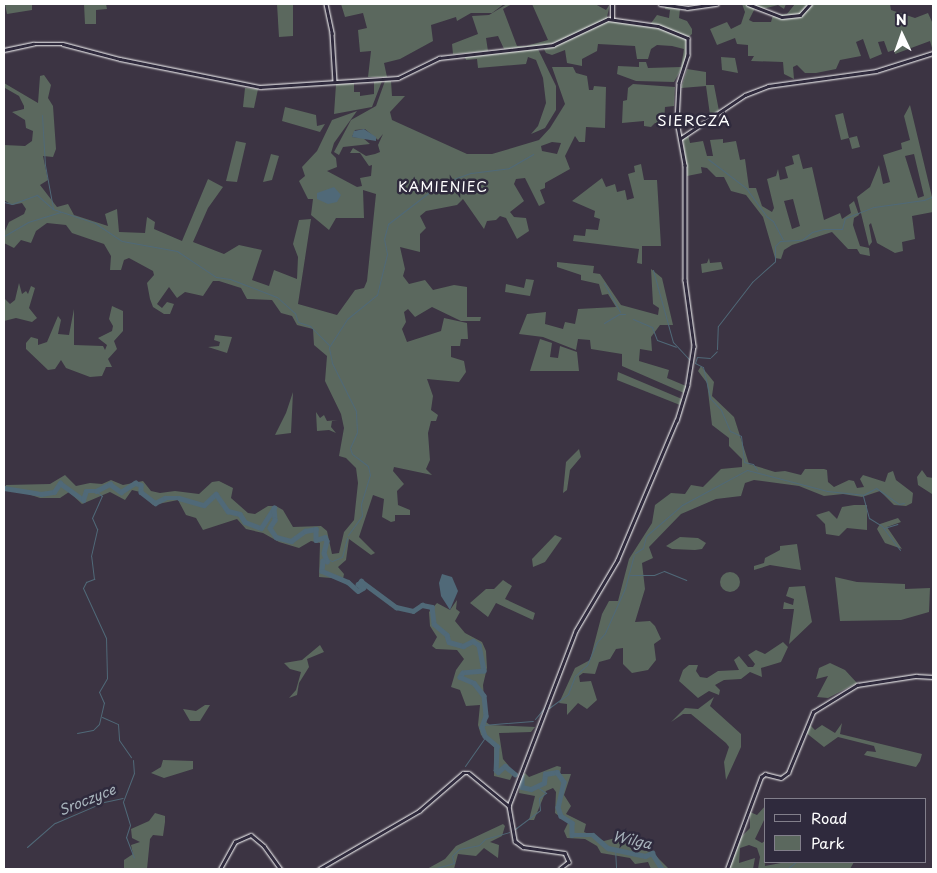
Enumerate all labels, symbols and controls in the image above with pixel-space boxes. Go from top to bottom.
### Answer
text: N [895,9,907,30]
north arrow [877,10,927,60]
district label: SIERCZA [657,111,731,129]
district label: KAMIENIEC [396,179,490,195]
water label: Sroczyce [56,781,118,819]
legend [764,798,927,863]
text: Road [811,806,847,829]
water label: Wilga [611,827,653,853]
text: Park [811,831,845,854]

